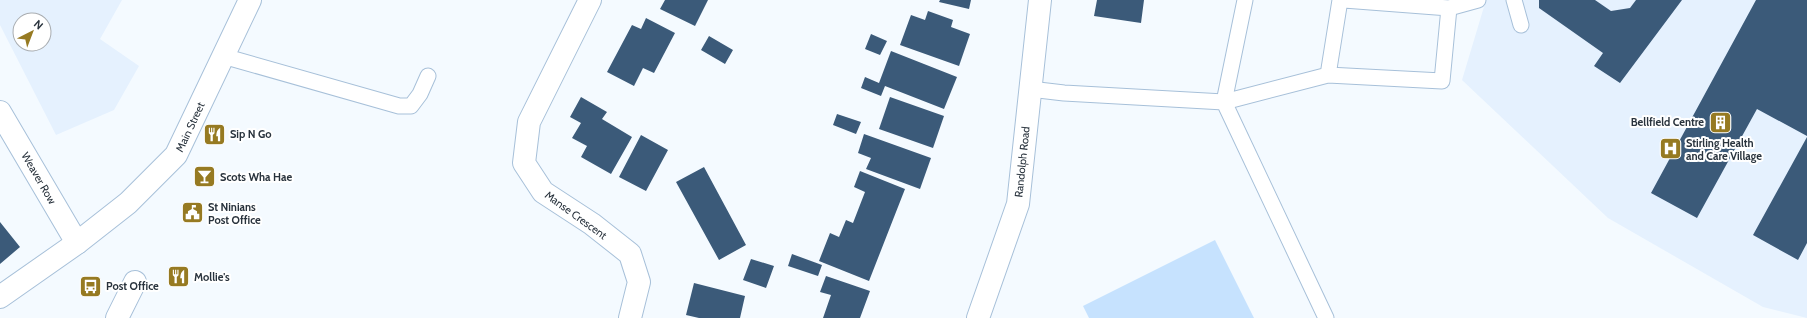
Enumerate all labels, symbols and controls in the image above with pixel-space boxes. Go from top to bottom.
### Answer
north arrow [12,12,52,52]
text: N [31,17,46,32]
street label: Main Street [172,100,208,154]
building icon: Bellfield Centre [1707,109,1733,135]
place label: Bellfield Centre [1631,115,1704,129]
restaurant icon: Sip N Go [202,121,228,147]
street label: Randolph Road [1011,126,1033,198]
place label: Sip N Go [230,127,272,141]
hospital icon: Stirling Health and Care Village [1658,136,1684,162]
place label: Stirling Health and Care Village [1686,136,1762,163]
street label: Weaver Row [18,149,60,207]
bar icon: Scots Wha Hae [191,164,217,190]
place label: Scots Wha Hae [220,170,292,184]
street label: Manse Crescent [542,188,610,242]
public building icon: St Ninians Post Office [179,200,205,226]
place label: St Ninians Post Office [208,200,261,227]
restaurant icon: Mollie's [165,264,191,290]
place label: Mollie's [194,270,230,284]
bus stop icon: Post Office [78,273,104,299]
place label: Post Office [106,279,159,293]

